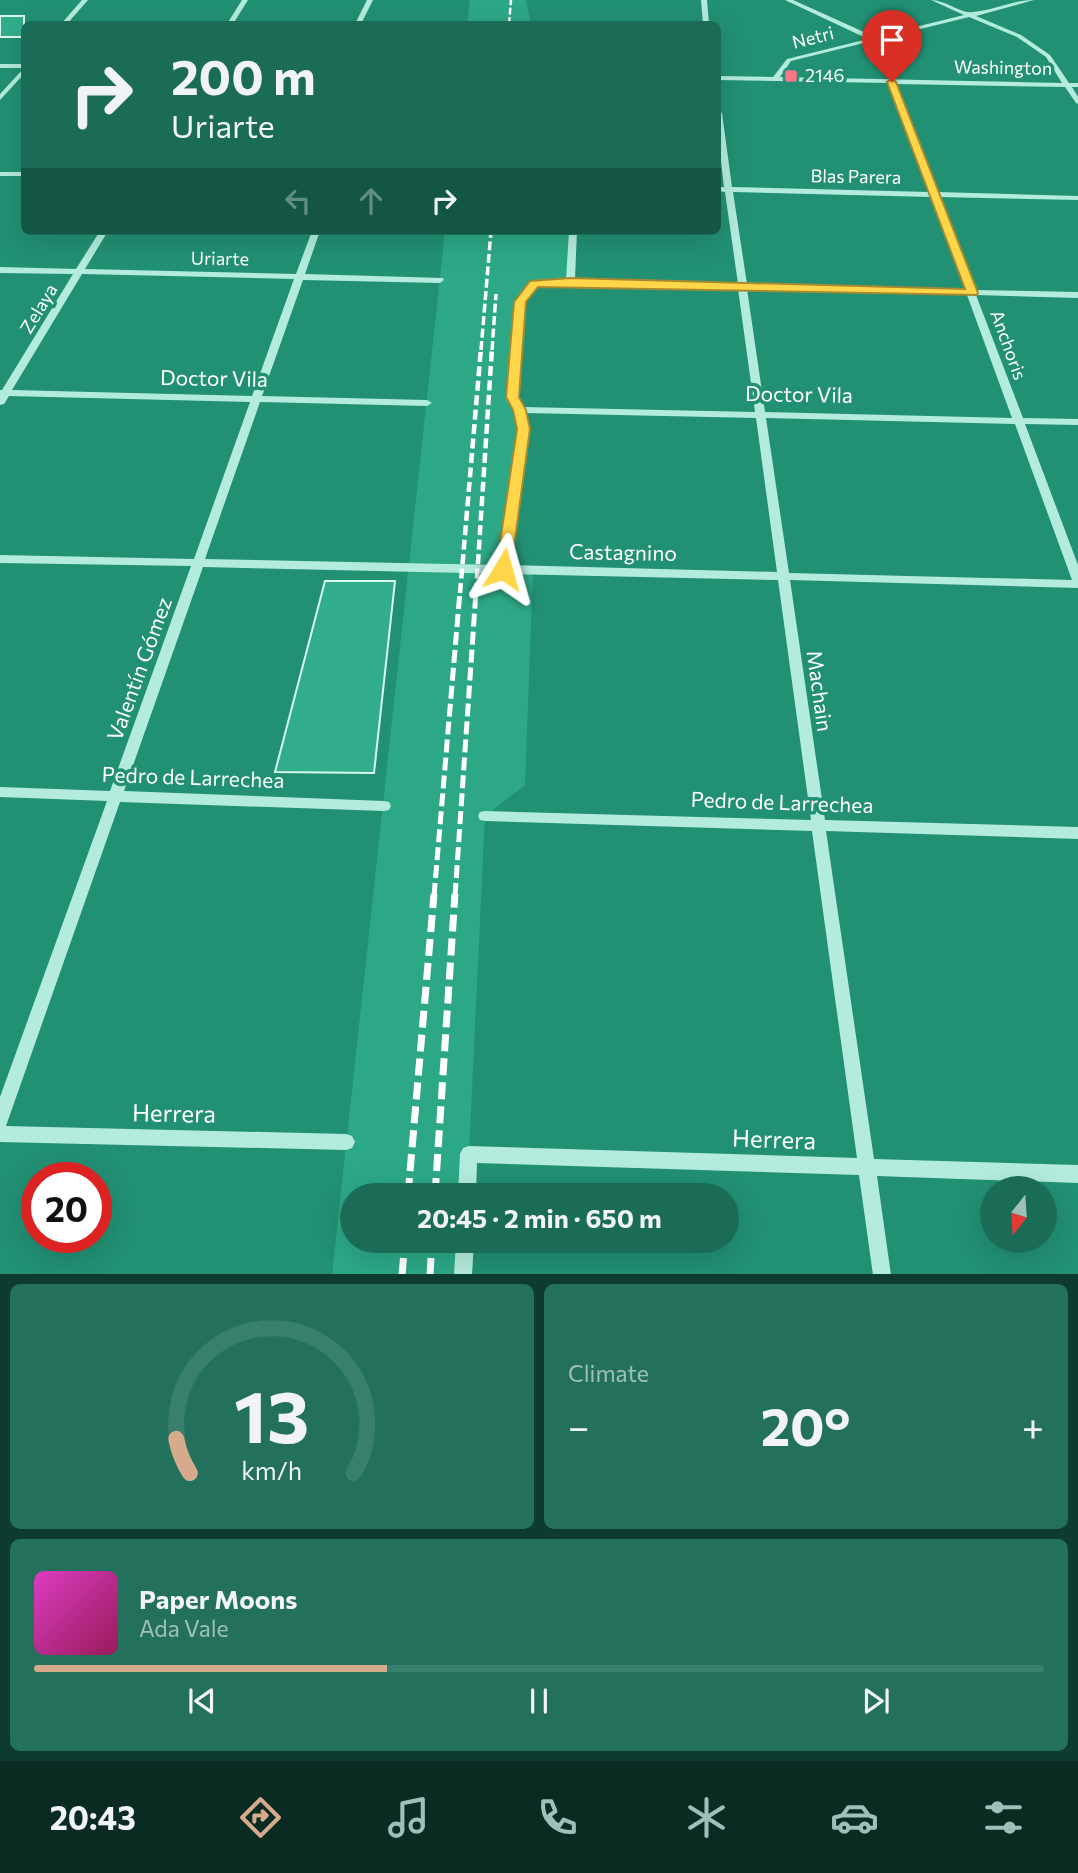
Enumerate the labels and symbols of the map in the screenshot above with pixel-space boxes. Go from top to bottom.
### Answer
pin [862,10,922,82]
street label: Netri [790,21,836,53]
street label: Washington [954,55,1052,79]
place label: 2146 [805,64,844,86]
marker: 2146 [783,68,799,84]
street label: Blas Parera [810,164,902,188]
street label: Uriarte [191,246,249,270]
street label: Zelaya [15,280,61,337]
street label: Anchoris [986,307,1032,383]
street label: Doctor Vila [160,364,268,391]
street label: Doctor Vila [745,380,853,407]
position arrow [466,532,540,606]
street label: Castagnino [569,538,677,565]
street label: Valentín Gómez [101,593,176,744]
street label: Machain [802,649,839,733]
street label: Pedro de Larrechea [101,761,285,792]
street label: Pedro de Larrechea [690,786,874,817]
street label: Herrera [132,1097,216,1128]
street label: Herrera [732,1123,817,1154]
speed limit sign: 20 [21,1162,112,1253]
north arrow [980,1176,1057,1253]

